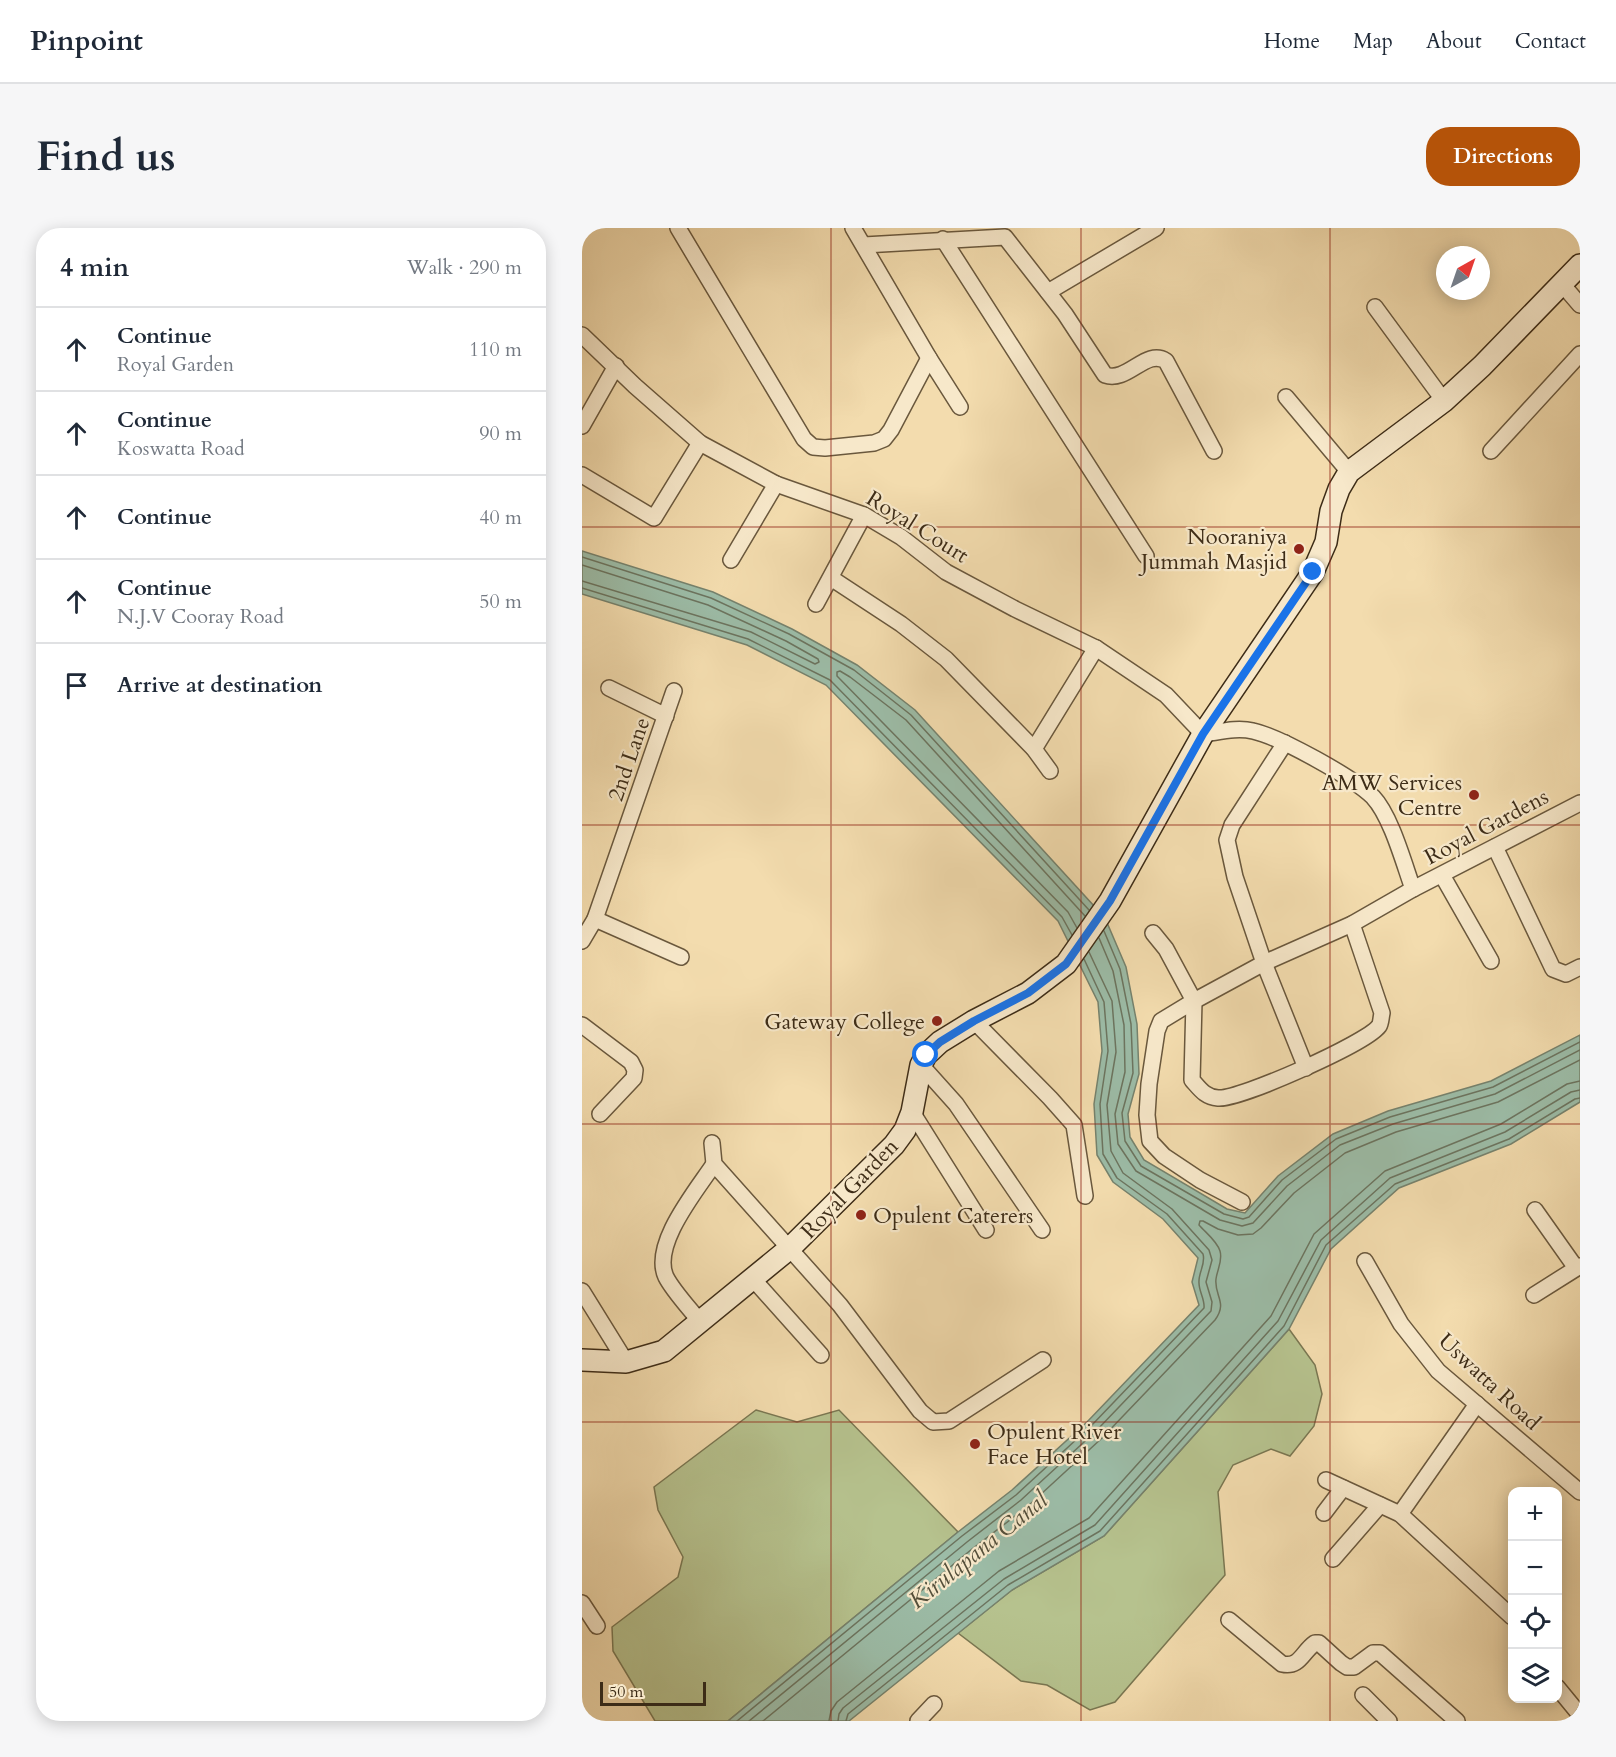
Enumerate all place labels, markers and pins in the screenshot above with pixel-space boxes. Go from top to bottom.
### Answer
place label: Nooraniya Jummah Masjid [1138,522,1287,577]
marker: Nooraniya Jummah Masjid [1292,542,1306,556]
place label: AMW Services Centre [1322,768,1462,823]
marker: AMW Services Centre [1467,788,1481,802]
place label: Gateway College [764,1007,925,1037]
marker: Gateway College [930,1014,944,1028]
place label: Opulent Caterers [873,1201,1033,1231]
marker: Opulent Caterers [854,1208,868,1222]
place label: Opulent River Face Hotel [987,1417,1122,1472]
marker: Opulent River Face Hotel [968,1437,982,1451]

